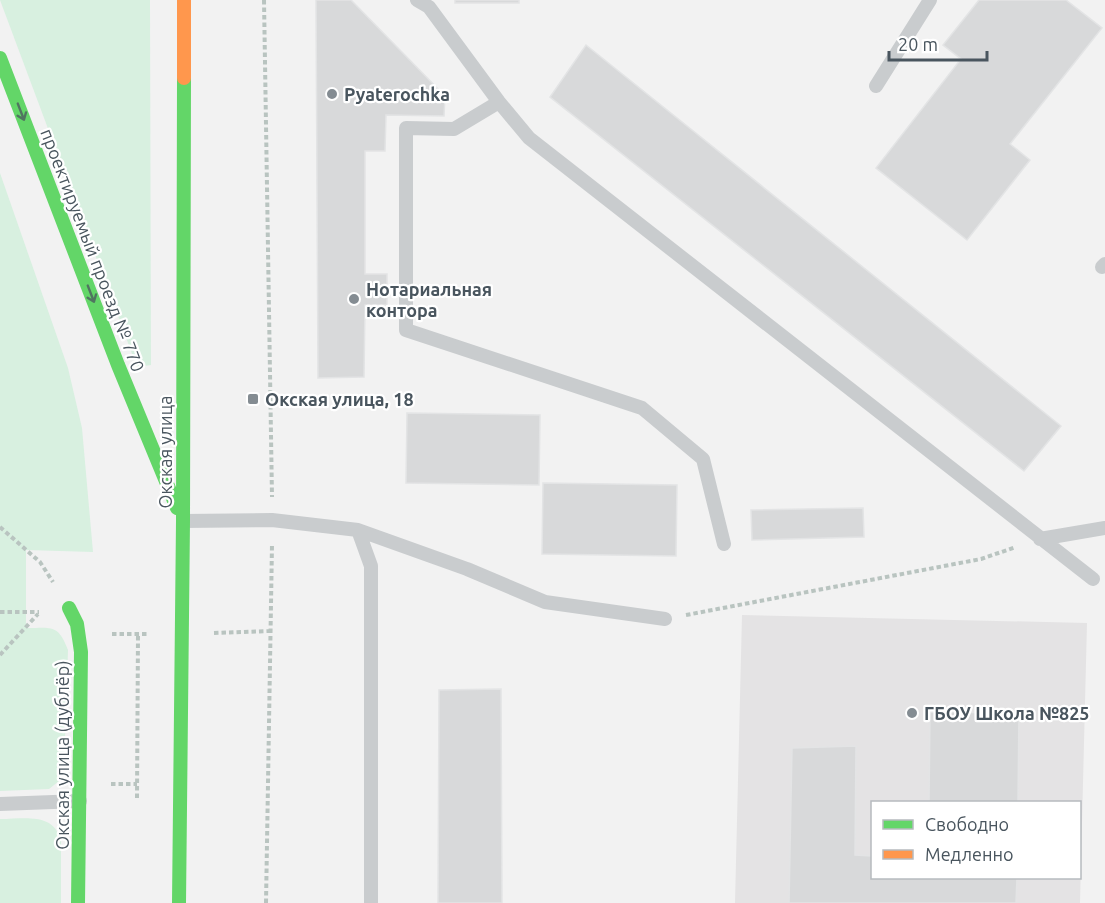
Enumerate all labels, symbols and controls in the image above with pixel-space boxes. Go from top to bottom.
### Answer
scale bar [889,24,986,62]
text: 20 m [898,34,938,54]
place label: Pyaterochka [344,84,450,104]
marker: Pyaterochka [325,87,339,101]
one-way arrow [16,102,27,121]
street label: проектируемый проезд № 770 [37,126,149,374]
place label: Нотариальная контора [366,279,492,320]
one-way arrow [86,284,97,303]
marker: Нотариальная контора [347,292,361,306]
place label: Окская улица, 18 [265,389,414,409]
marker: Окская улица, 18 [246,392,260,406]
street label: Окская улица [155,396,175,508]
street label: Окская улица (дублёр) [52,660,73,850]
place label: ГБОУ Школа №825 [924,703,1090,723]
marker: ГБОУ Школа №825 [905,706,919,720]
legend [871,801,1081,879]
text: Свободно [925,814,1009,834]
text: Медленно [925,844,1014,864]

